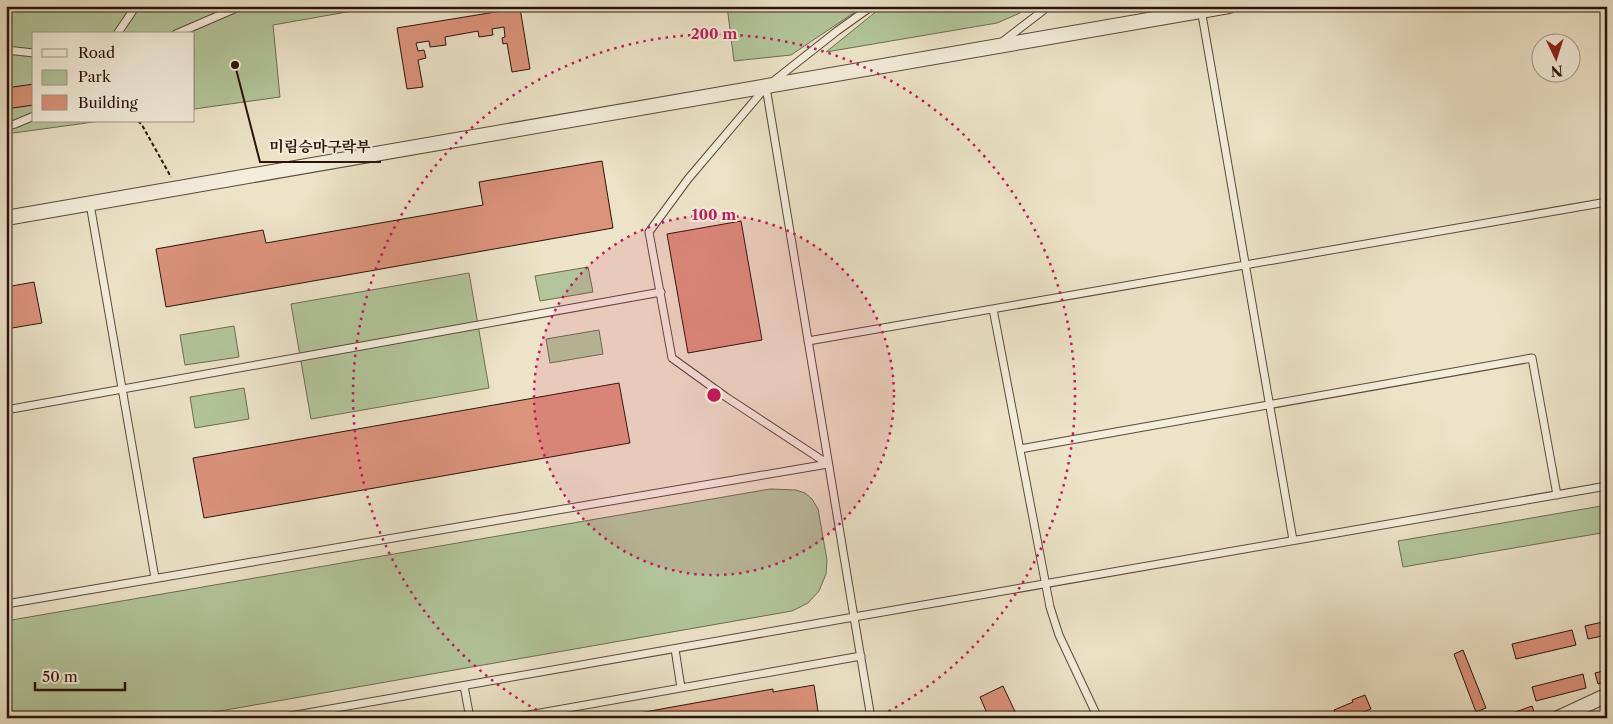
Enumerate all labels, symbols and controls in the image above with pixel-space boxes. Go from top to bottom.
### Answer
text: 200 m [691,24,737,43]
legend [32,32,195,122]
north arrow [1530,32,1580,82]
text: Road [78,43,115,62]
text: N [1550,62,1564,80]
text: Park [78,67,112,86]
text: Building [78,93,138,112]
callout: 미림승마구락부 [260,132,381,162]
text: 미림승마구락부 [269,137,371,156]
text: 100 m [692,205,736,224]
centre of rings [705,386,723,404]
scale bar [35,659,125,691]
text: 50 m [42,667,78,686]

